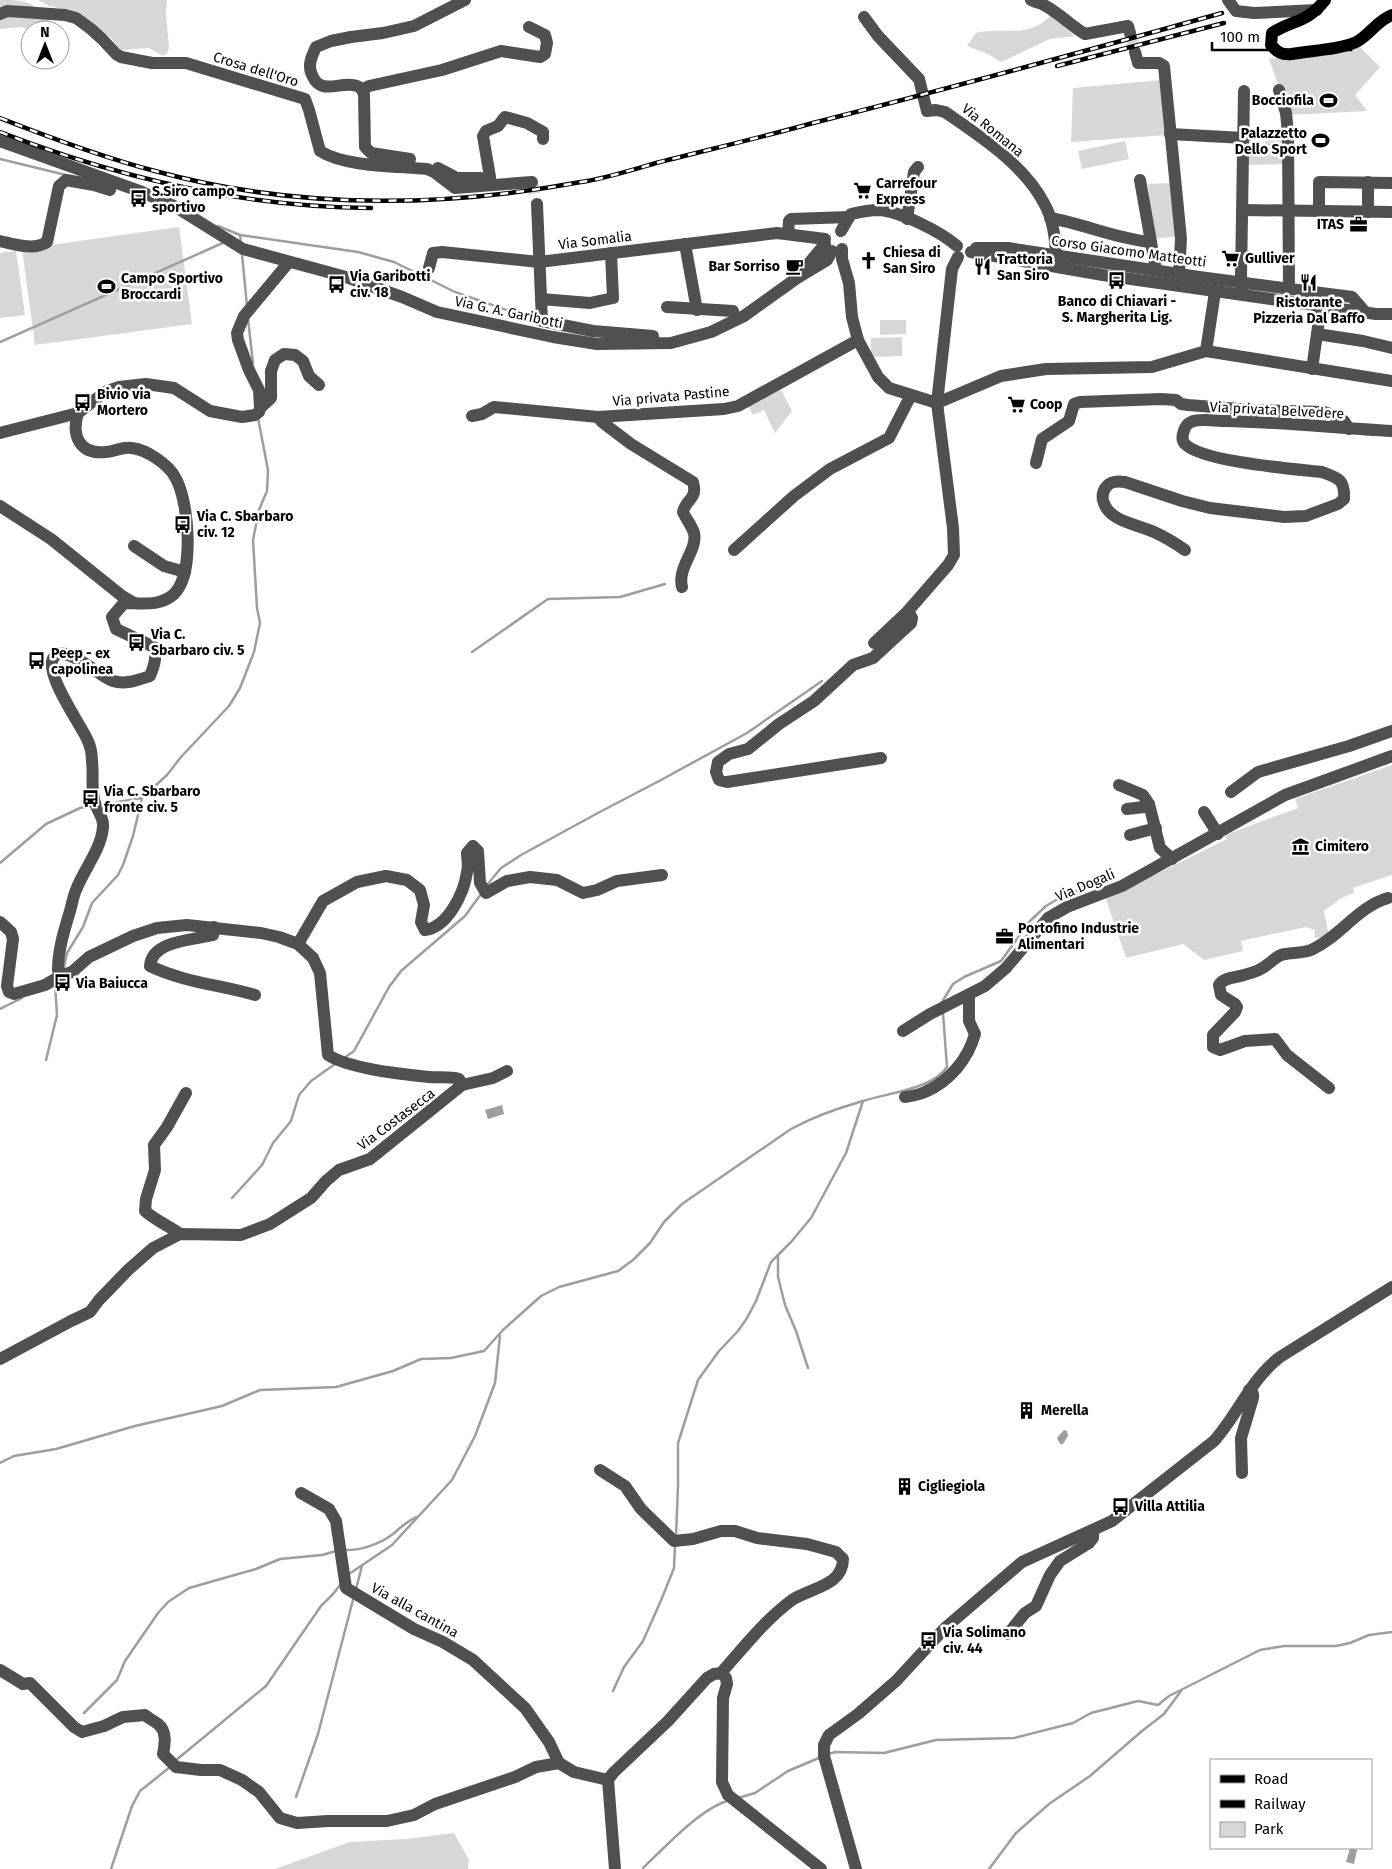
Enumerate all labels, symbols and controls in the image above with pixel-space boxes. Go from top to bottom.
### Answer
north arrow [20,20,70,70]
scale bar [1212,20,1351,52]
text: N [40,24,50,41]
text: 100 m [1220,28,1260,46]
street label: Crosa dell'Oro [211,48,301,91]
sports icon: Bocciofila [1318,90,1338,110]
place label: Bocciofila [1252,92,1314,109]
street label: Via Romana [958,100,1027,161]
place label: Palazzetto Dello Sport [1235,125,1308,158]
sports icon: Palazzetto Dello Sport [1311,131,1331,151]
place label: Carrefour Express [876,175,937,208]
supermarket icon: Carrefour Express [852,181,872,201]
place label: S.Siro campo sportivo [152,183,235,216]
bus stop icon: S.Siro campo sportivo [128,189,148,209]
office icon: ITAS [1348,214,1368,234]
place label: ITAS [1317,216,1344,233]
street label: Via Somalia [557,228,633,253]
street label: Corso Giacomo Matteotti [1050,232,1208,271]
place label: Chiesa di San Siro [883,244,941,277]
supermarket icon: Gulliver [1221,248,1241,268]
church icon: Chiesa di San Siro [859,250,879,270]
place label: Gulliver [1245,250,1295,267]
place label: Trattoria San Siro [997,251,1053,284]
cafe icon: Bar Sorriso [784,256,804,276]
restaurant icon: Trattoria San Siro [973,257,993,277]
place label: Bar Sorriso [708,258,780,275]
place label: Via Garibotti civ. 18 [349,268,431,301]
place label: Campo Sportivo Broccardi [121,270,223,303]
bus stop icon: Banco di Chiavari - S. Margherita Lig. [1107,271,1127,291]
restaurant icon: Ristorante Pizzeria Dal Baffo [1299,272,1319,292]
bus stop icon: Via Garibotti civ. 18 [326,274,346,294]
sports icon: Campo Sportivo Broccardi [97,276,117,296]
street label: Via G. A. Garibotti [453,293,565,332]
place label: Banco di Chiavari - S. Margherita Lig. [1058,293,1177,326]
place label: Ristorante Pizzeria Dal Baffo [1253,294,1365,327]
street label: Via privata Pastine [612,383,730,410]
place label: Bivio via Mortero [97,386,151,419]
bus stop icon: Bivio via Mortero [73,392,93,412]
supermarket icon: Coop [1006,394,1026,414]
place label: Coop [1030,396,1062,413]
street label: Via privata Belvedere [1209,398,1345,423]
place label: Via C. Sbarbaro civ. 12 [196,508,293,541]
bus stop icon: Via C. Sbarbaro civ. 12 [173,514,193,534]
place label: Via C. Sbarbaro civ. 5 [150,626,245,659]
bus stop icon: Via C. Sbarbaro civ. 5 [127,632,147,652]
place label: Peep - ex capolinea [51,645,114,678]
bus stop icon: Peep - ex capolinea [27,651,47,671]
place label: Via C. Sbarbaro fronte civ. 5 [103,783,200,816]
bus stop icon: Via C. Sbarbaro fronte civ. 5 [80,789,100,809]
museum icon: Cimitero [1291,836,1311,856]
place label: Cimitero [1315,838,1369,855]
street label: Via Dogali [1053,865,1117,906]
place label: Portofino Industrie Alimentari [1017,920,1139,953]
office icon: Portofino Industrie Alimentari [994,926,1014,946]
bus stop icon: Via Baiucca [52,973,72,993]
place label: Via Baiucca [75,975,148,992]
street label: Via Costasecca [354,1085,438,1154]
building icon: Merella [1017,1400,1037,1420]
place label: Merella [1041,1402,1089,1419]
building icon: Cigliegiola [894,1476,914,1496]
place label: Cigliegiola [918,1478,985,1495]
bus stop icon: Villa Attilia [1111,1496,1131,1516]
place label: Villa Attilia [1134,1498,1205,1515]
street label: Via alla cantina [368,1579,461,1641]
place label: Via Solimano civ. 44 [942,1624,1026,1657]
bus stop icon: Via Solimano civ. 44 [919,1630,939,1650]
legend [1210,1759,1372,1849]
text: Road [1254,1770,1289,1788]
text: Railway [1254,1795,1306,1813]
text: Park [1254,1820,1284,1838]

